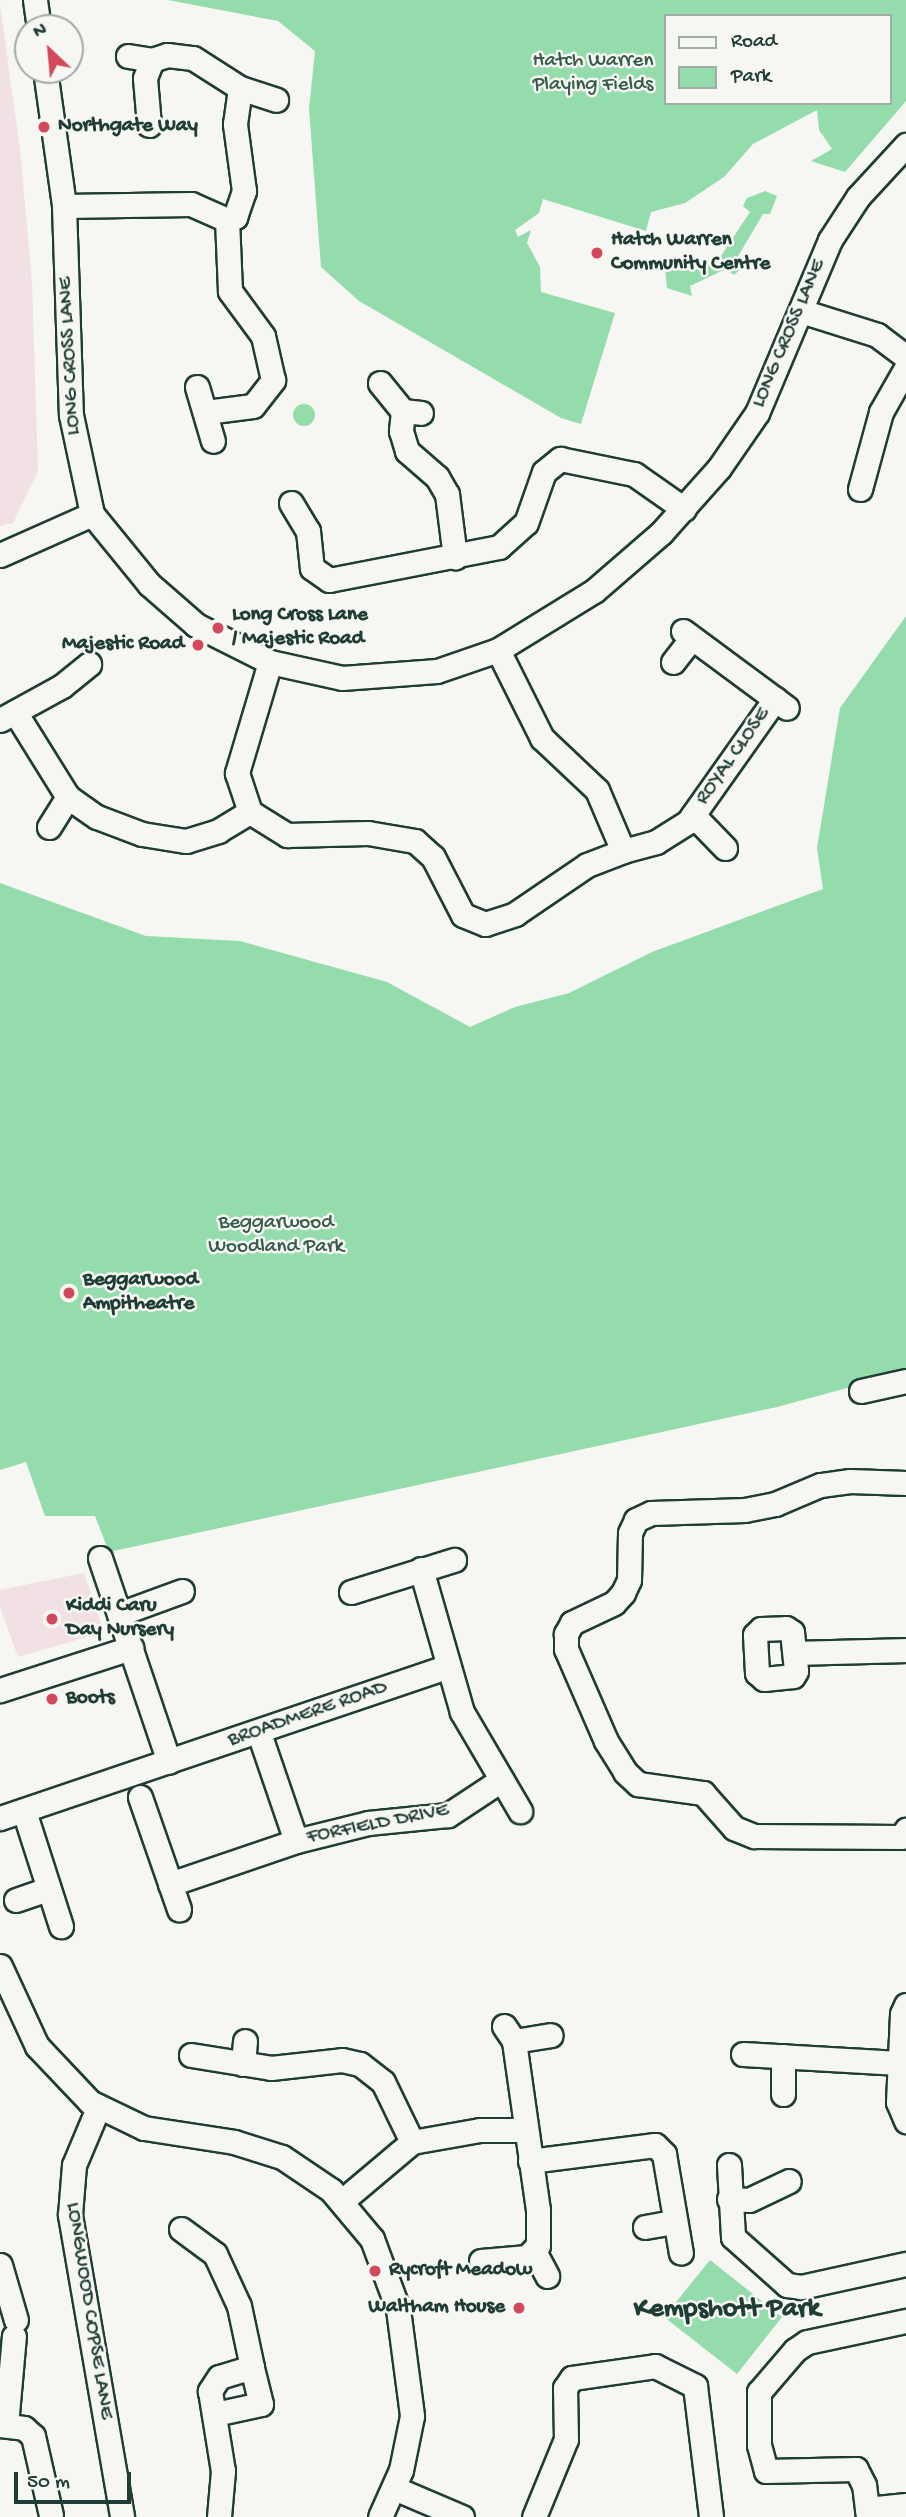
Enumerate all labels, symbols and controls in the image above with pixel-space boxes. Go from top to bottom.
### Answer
north arrow [14,14,84,84]
legend [664,14,892,105]
text: N [30,18,51,45]
text: Road [731,30,777,55]
park label: Hatch Warren Playing Fields [533,49,653,99]
text: Park [731,65,771,90]
place label: Northgate Way [58,114,198,140]
marker: Northgate Way [36,119,52,135]
place label: Hatch Warren Community Centre [611,228,770,278]
marker: Hatch Warren Community Centre [589,245,605,261]
street label: LONG CROSS LANE [747,256,833,412]
street label: LONG CROSS LANE [54,276,88,436]
place label: Long Cross Lane / Majestic Road [232,603,368,653]
marker: Long Cross Lane / Majestic Road [210,620,226,636]
place label: Majestic Road [62,632,184,658]
marker: Majestic Road [190,637,206,653]
street label: ROYAL CLOSE [691,704,777,810]
park label: Beggarwood Woodland Park [208,1211,344,1261]
place label: Beggarwood Ampitheatre [83,1268,198,1318]
marker: Beggarwood Ampitheatre [61,1285,77,1301]
place label: Kiddi Caru Day Nursery [66,1594,174,1644]
marker: Kiddi Caru Day Nursery [44,1611,60,1627]
street label: BROADMERE ROAD [225,1676,391,1754]
place label: Boots [66,1686,115,1712]
marker: Boots [44,1691,60,1707]
street label: FORFIELD DRIVE [305,1799,451,1851]
street label: LONGWOOD COPSE LANE [58,2201,118,2421]
place label: Rycroft Meadow [389,2258,532,2284]
marker: Rycroft Meadow [367,2263,383,2279]
district label: Kempshott Park [634,2293,820,2327]
place label: Waltham House [368,2295,505,2321]
marker: Waltham House [511,2300,527,2316]
scale bar [18,2458,135,2502]
text: 50 m [27,2471,70,2496]

